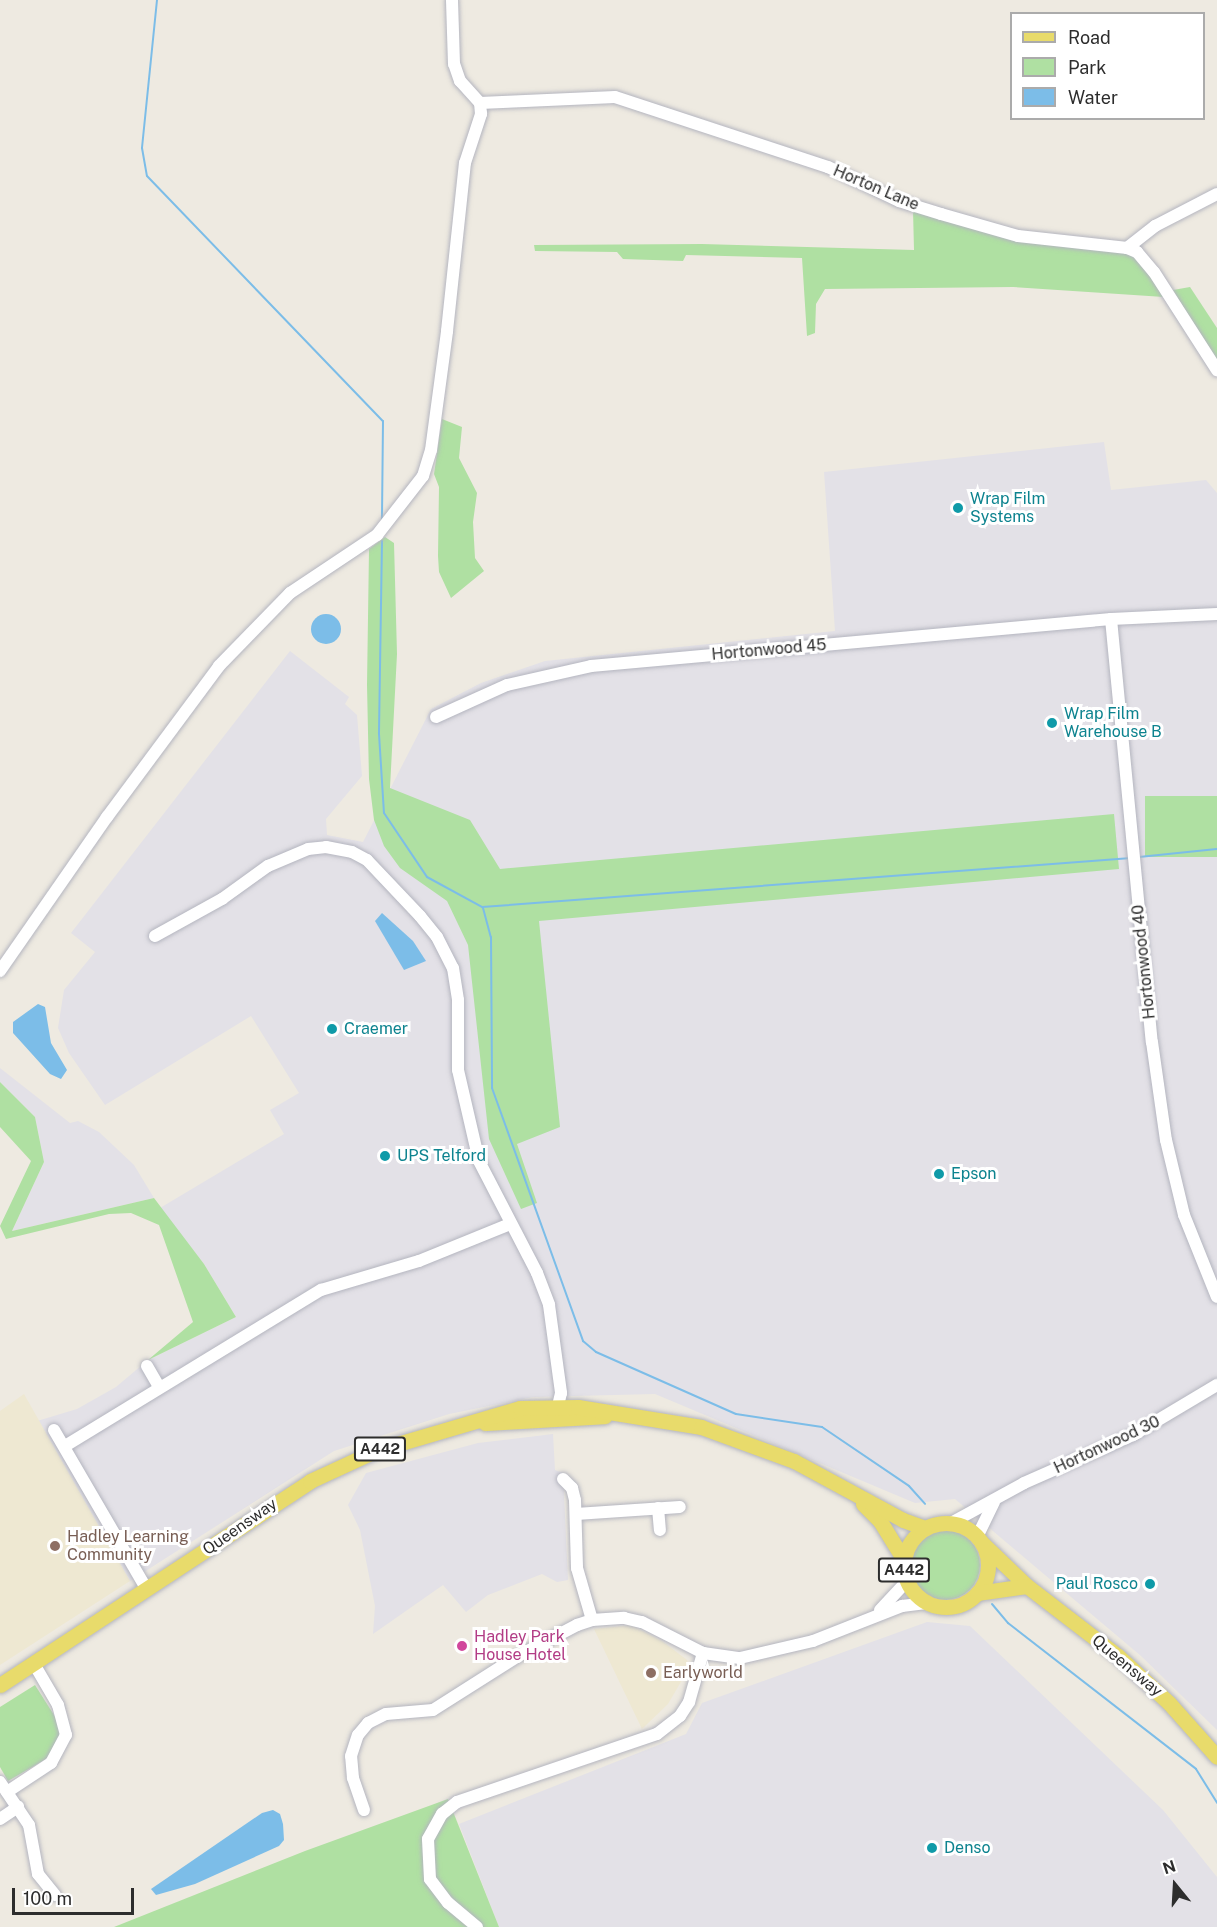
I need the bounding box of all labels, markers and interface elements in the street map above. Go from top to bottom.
legend [1010,12,1205,120]
text: Road [1068,27,1111,48]
text: Park [1068,57,1106,78]
text: Water [1068,87,1118,108]
street label: Horton Lane [830,161,922,215]
place label: Wrap Film Systems [970,489,1046,527]
marker: Wrap Film Systems [951,501,965,515]
street label: Hortonwood 45 [711,635,827,665]
place label: Wrap Film Warehouse B [1064,704,1162,742]
marker: Wrap Film Warehouse B [1045,716,1059,730]
street label: Hortonwood 40 [1128,904,1160,1020]
place label: Craemer [344,1019,408,1039]
marker: Craemer [325,1022,339,1036]
place label: UPS Telford [397,1146,486,1166]
marker: UPS Telford [378,1149,392,1163]
place label: Epson [951,1164,997,1184]
marker: Epson [932,1167,946,1181]
street label: Hortonwood 30 [1051,1412,1163,1478]
road number: A442 [353,1437,407,1461]
street label: Queensway [199,1494,281,1560]
place label: Hadley Learning Community [67,1527,189,1565]
marker: Hadley Learning Community [48,1539,62,1553]
road number: A442 [877,1558,931,1582]
place label: Paul Rosco [1056,1574,1138,1594]
marker: Paul Rosco [1143,1577,1157,1591]
place label: Hadley Park House Hotel [474,1627,566,1665]
street label: Queensway [1088,1631,1166,1701]
marker: Hadley Park House Hotel [455,1639,469,1653]
place label: Earlyworld [663,1663,743,1683]
marker: Earlyworld [644,1666,658,1680]
place label: Denso [944,1838,990,1858]
marker: Denso [925,1841,939,1855]
north arrow [1145,1855,1205,1915]
text: N [1160,1856,1178,1878]
scale bar [15,1876,136,1914]
text: 100 m [23,1888,72,1909]

